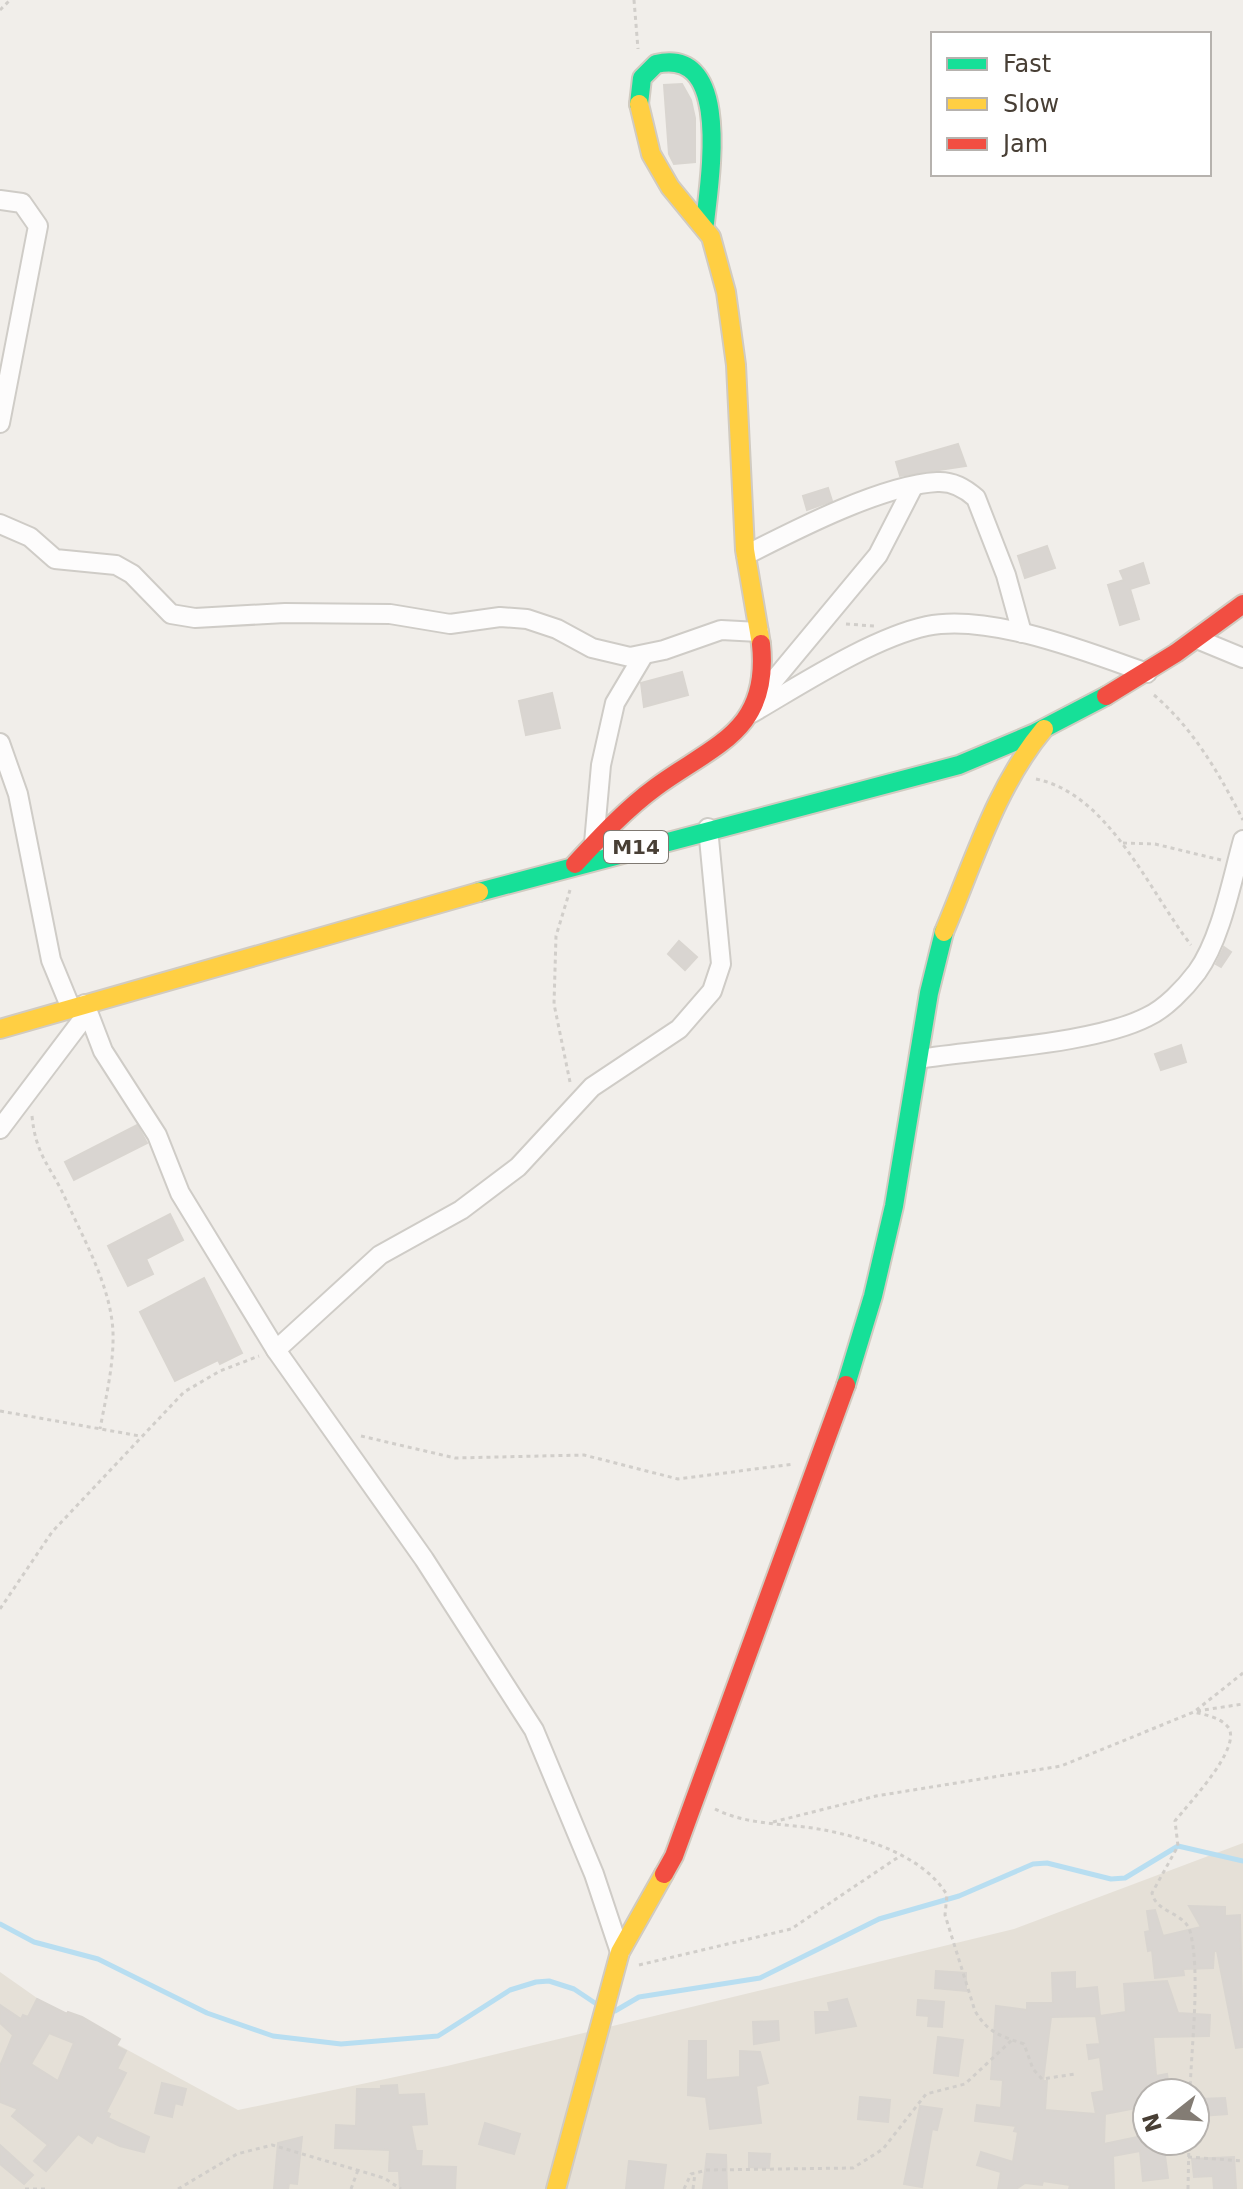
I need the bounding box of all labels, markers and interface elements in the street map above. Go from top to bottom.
legend [931,32,1211,176]
text: Fast [1003,50,1051,78]
text: Slow [1003,90,1059,118]
text: Jam [1001,130,1048,158]
road number: M14 [604,831,668,863]
north arrow [1131,2077,1211,2157]
text: N [1138,2110,1167,2135]

